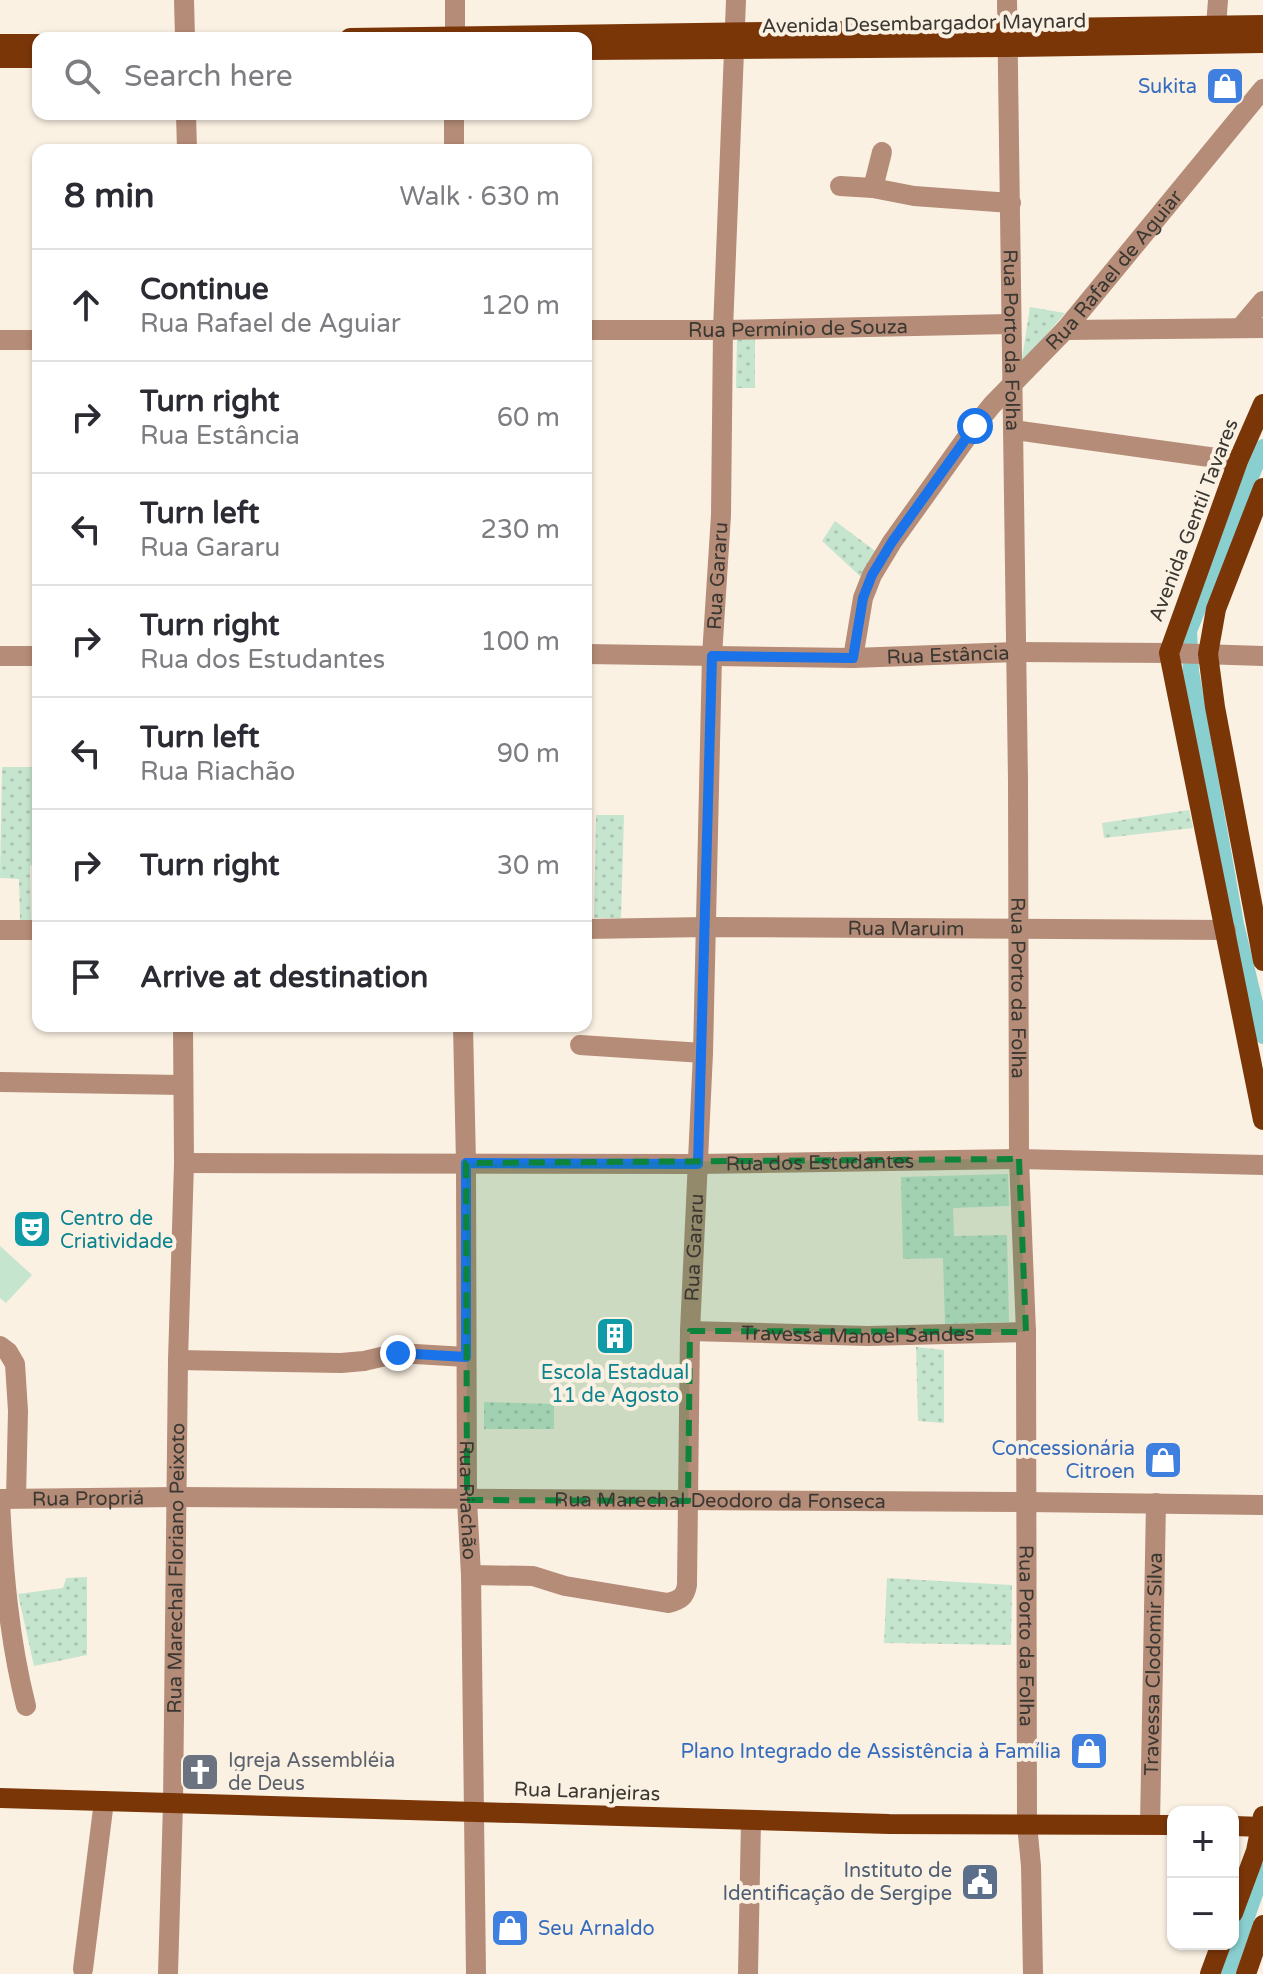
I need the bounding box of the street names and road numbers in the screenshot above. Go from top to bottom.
street label: Avenida Desembargador Maynard [761,9,1087,39]
street label: Rua Rafael de Aguiar [1041,185,1188,355]
street label: Rua Porto da Folha [998,249,1024,431]
street label: Rua Permínio de Souza [688,315,908,343]
street label: Avenida Gentil Tavares [1144,416,1244,625]
street label: Rua Gararu [703,521,734,631]
street label: Rua Estância [886,641,1010,670]
street label: Rua Porto da Folha [1005,897,1030,1079]
street label: Rua Maruim [848,917,964,941]
street label: Rua dos Estudantes [725,1150,915,1177]
street label: Rua Gararu [680,1193,709,1302]
street label: Travessa Manoel Sandes [741,1321,975,1349]
street label: Rua Marechal Floriano Peixoto [163,1423,190,1714]
street label: Rua Riachão [454,1440,481,1560]
street label: Rua Propriá [32,1486,144,1512]
street label: Rua Marechal Deodoro da Fonseca [554,1488,886,1514]
street label: Rua Porto da Folha [1013,1545,1038,1727]
street label: Travessa Clodomir Silva [1140,1552,1168,1776]
street label: Rua Laranjeiras [513,1777,661,1807]

